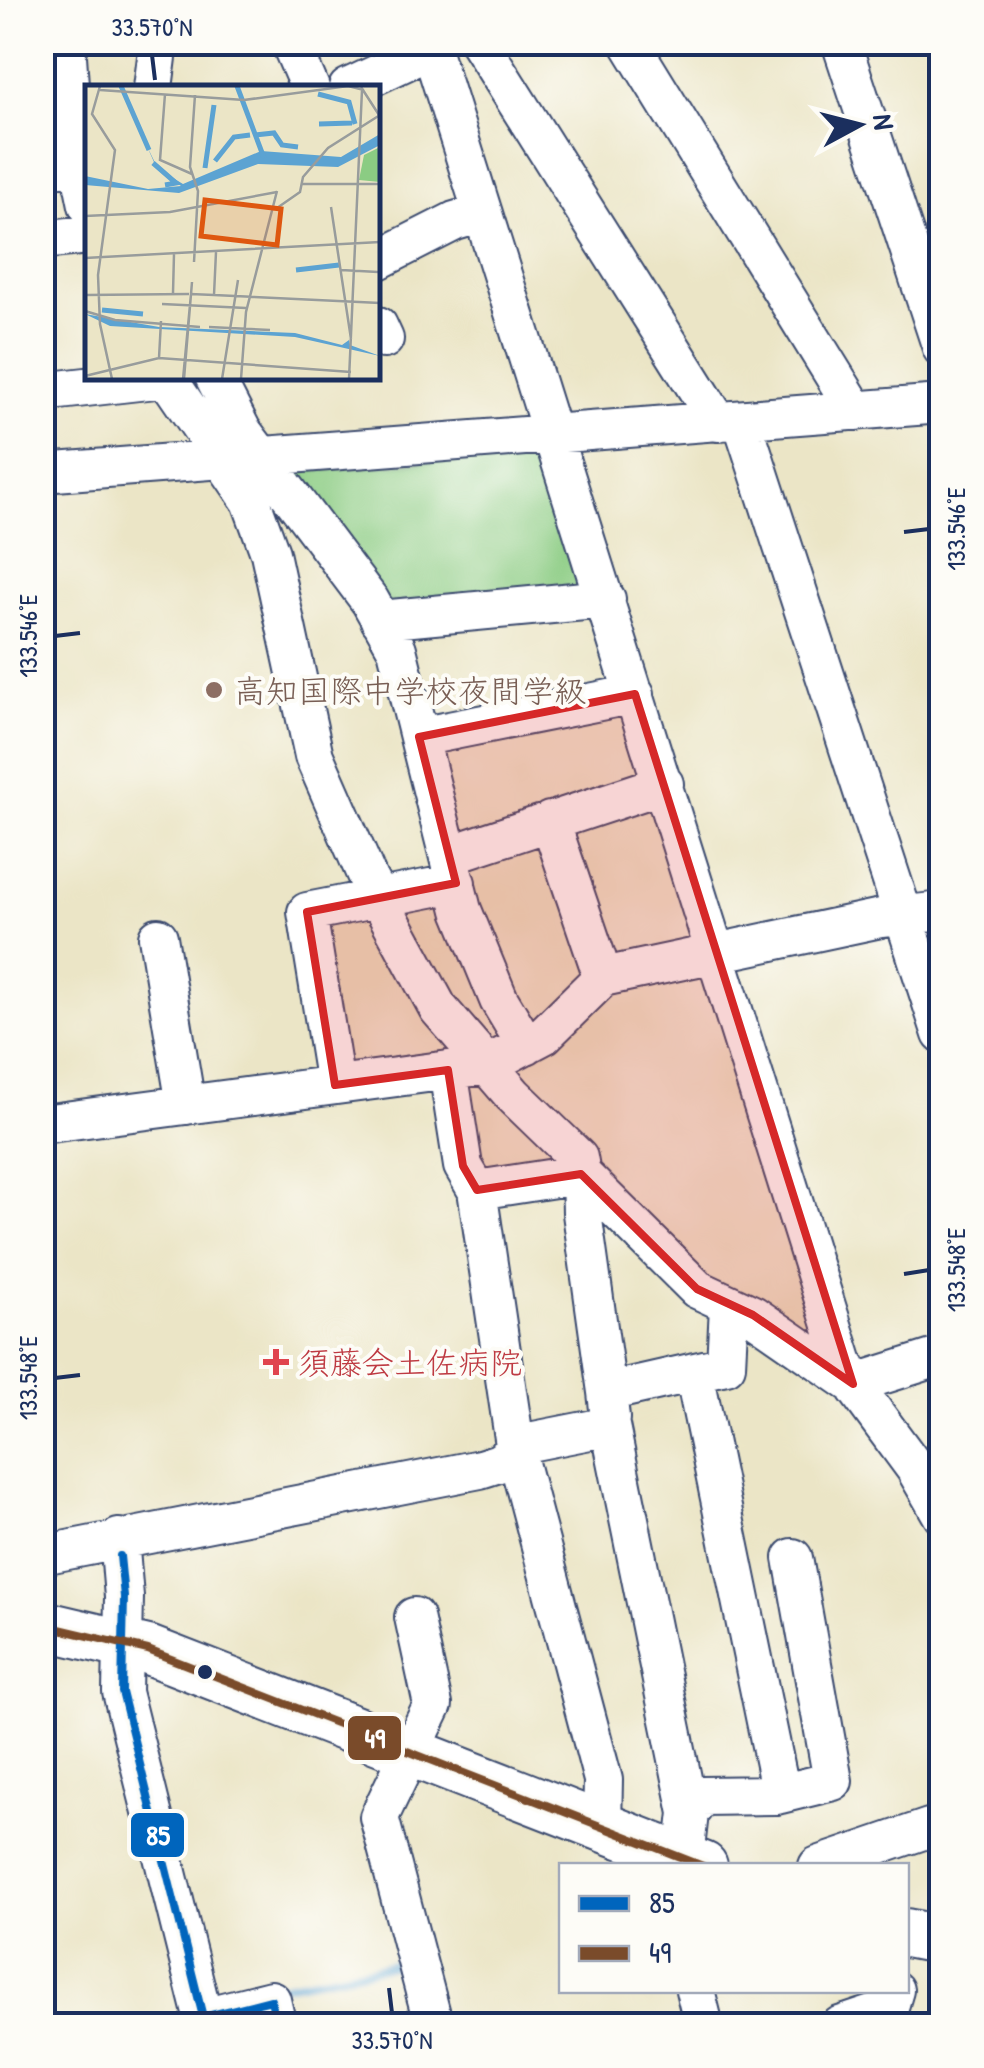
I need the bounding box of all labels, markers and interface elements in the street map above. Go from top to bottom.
text: 33.570°N [111,10,193,44]
north arrow [809,75,909,175]
inset map [85,85,380,380]
text: N [864,112,904,132]
text: 133.546°E [939,487,973,571]
text: 133.546°E [11,594,45,678]
place label: 高知国際中学校夜間学級 [234,669,586,712]
marker: 高知国際中学校夜間学級 [203,679,225,701]
text: 133.548°E [939,1228,973,1312]
text: 133.548°E [11,1336,45,1420]
place label: 須藤会土佐病院 [298,1341,522,1384]
marker: 須藤会土佐病院 [263,1349,289,1375]
unlabelled marker [195,1662,215,1682]
line badge: 49 [346,1714,403,1762]
text: 49 [365,1719,385,1757]
line badge: 85 [129,1811,186,1859]
text: 85 [146,1816,170,1854]
legend [559,1863,909,1993]
text: 85 [649,1882,675,1922]
text: 49 [649,1932,671,1972]
text: 33.570°N [351,2023,433,2057]

